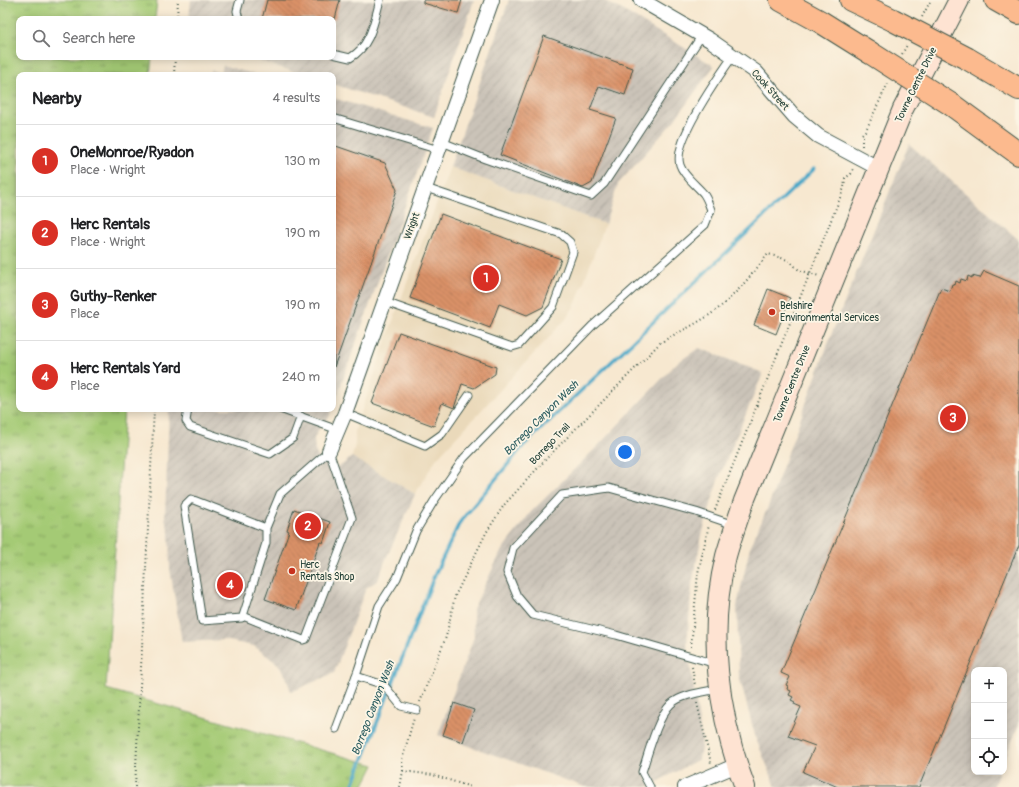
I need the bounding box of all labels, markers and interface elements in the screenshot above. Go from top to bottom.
search box [16,16,336,60]
icon: search [30,27,52,49]
text: Search here [62,29,135,48]
street label: Towne Centre Drive [893,45,939,125]
street label: Cook Street [749,67,792,113]
text: Nearby [32,88,81,109]
text: 4 results [273,90,320,106]
text: OneMonroe/Ryadon [70,143,194,162]
text: 1 [42,153,48,169]
text: 130 m [284,153,320,169]
text: Place · Wright [70,162,145,178]
street label: Wright [402,210,423,241]
text: Herc Rentals [70,215,150,234]
text: 2 [41,225,49,241]
text: 190 m [285,225,320,241]
text: Place · Wright [70,234,145,250]
pin: 1 [473,263,499,293]
text: Guthy-Renker [70,287,157,306]
text: 3 [41,297,49,313]
text: 190 m [285,297,320,313]
place label: Belshire Environmental Services [780,300,879,324]
text: Place [70,306,99,322]
marker: Belshire Environmental Services [767,307,777,317]
street label: Towne Centre Drive [771,344,813,424]
text: Herc Rentals Yard [70,359,181,378]
text: 4 [41,369,49,385]
text: 240 m [282,369,320,385]
water label: Borrego Canyon Wash [501,377,582,458]
text: Place [70,378,99,394]
pin: 3 [940,403,966,433]
street label: Borrego Trail [527,421,573,467]
your location [615,442,635,462]
pin: 2 [295,511,321,541]
place label: Herc Rentals Shop [300,559,355,583]
marker: Herc Rentals Shop [287,566,297,576]
pin: 4 [217,570,243,600]
water label: Borrego Canyon Wash [349,658,397,757]
map controls [971,667,1007,775]
button: + [971,667,1007,703]
button: − [971,703,1007,739]
button: locate [971,739,1007,775]

